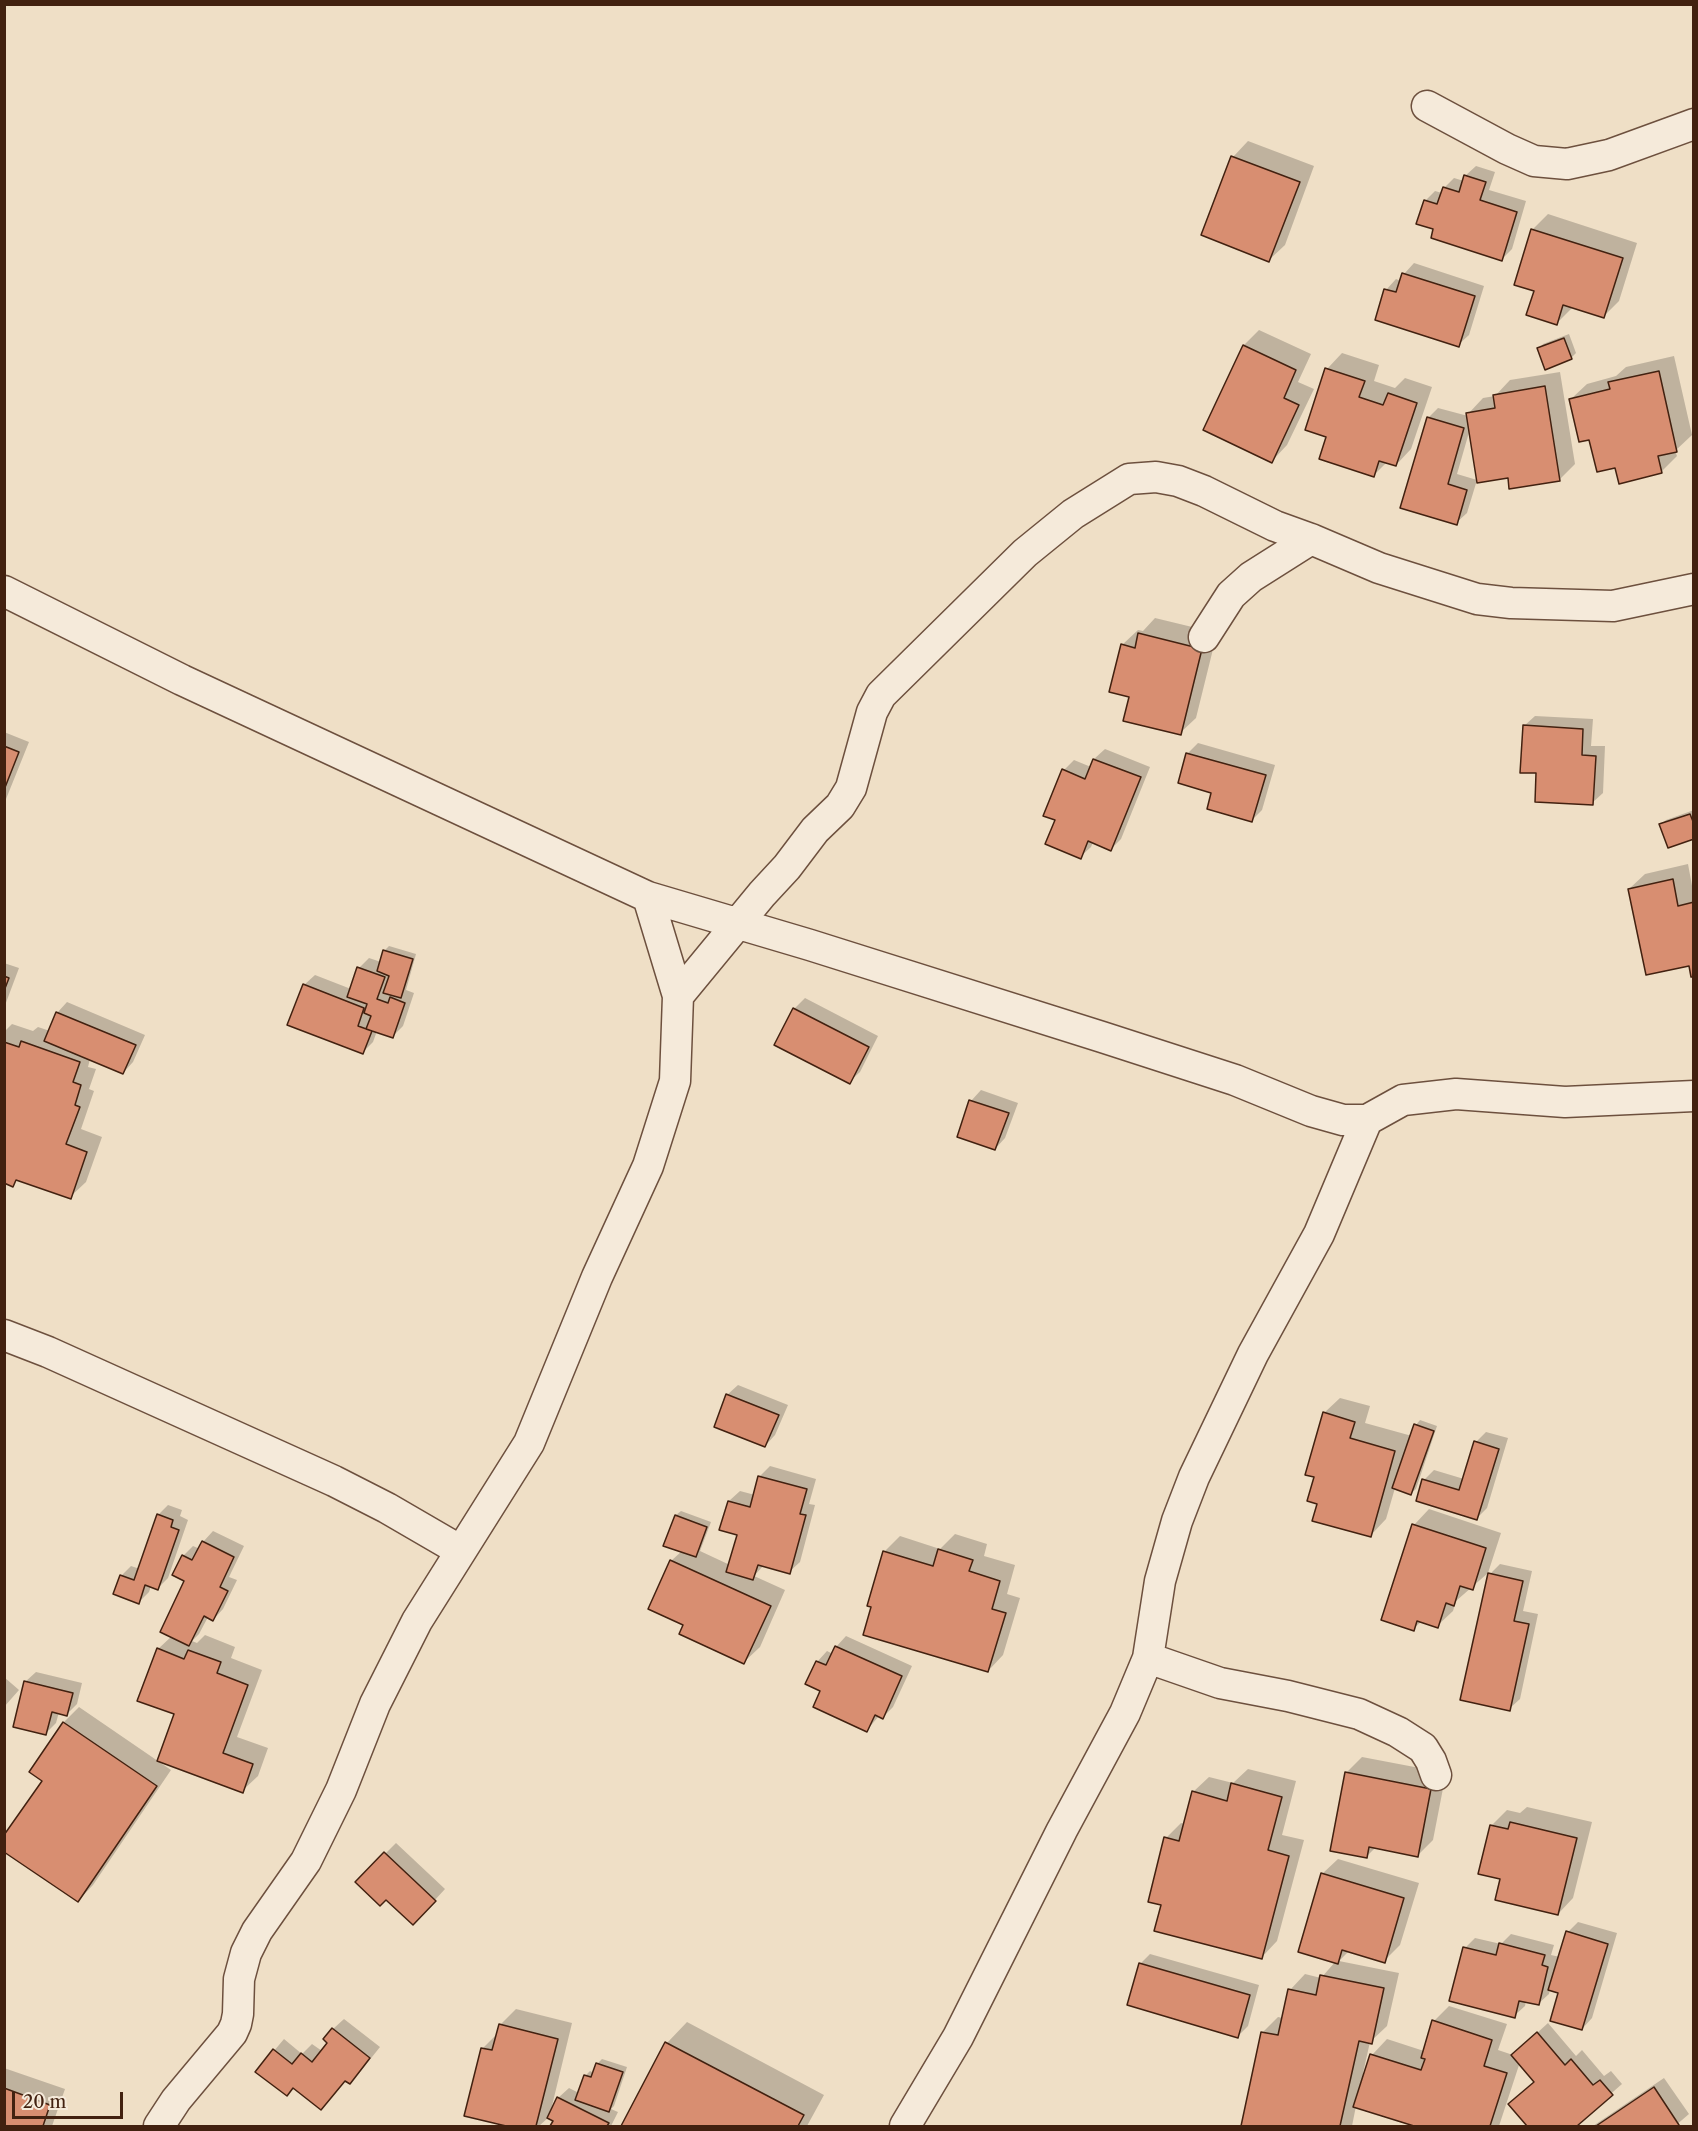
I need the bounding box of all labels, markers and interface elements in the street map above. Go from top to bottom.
scale bar [15,2080,126,2118]
text: 20 m [23,2091,66,2113]

